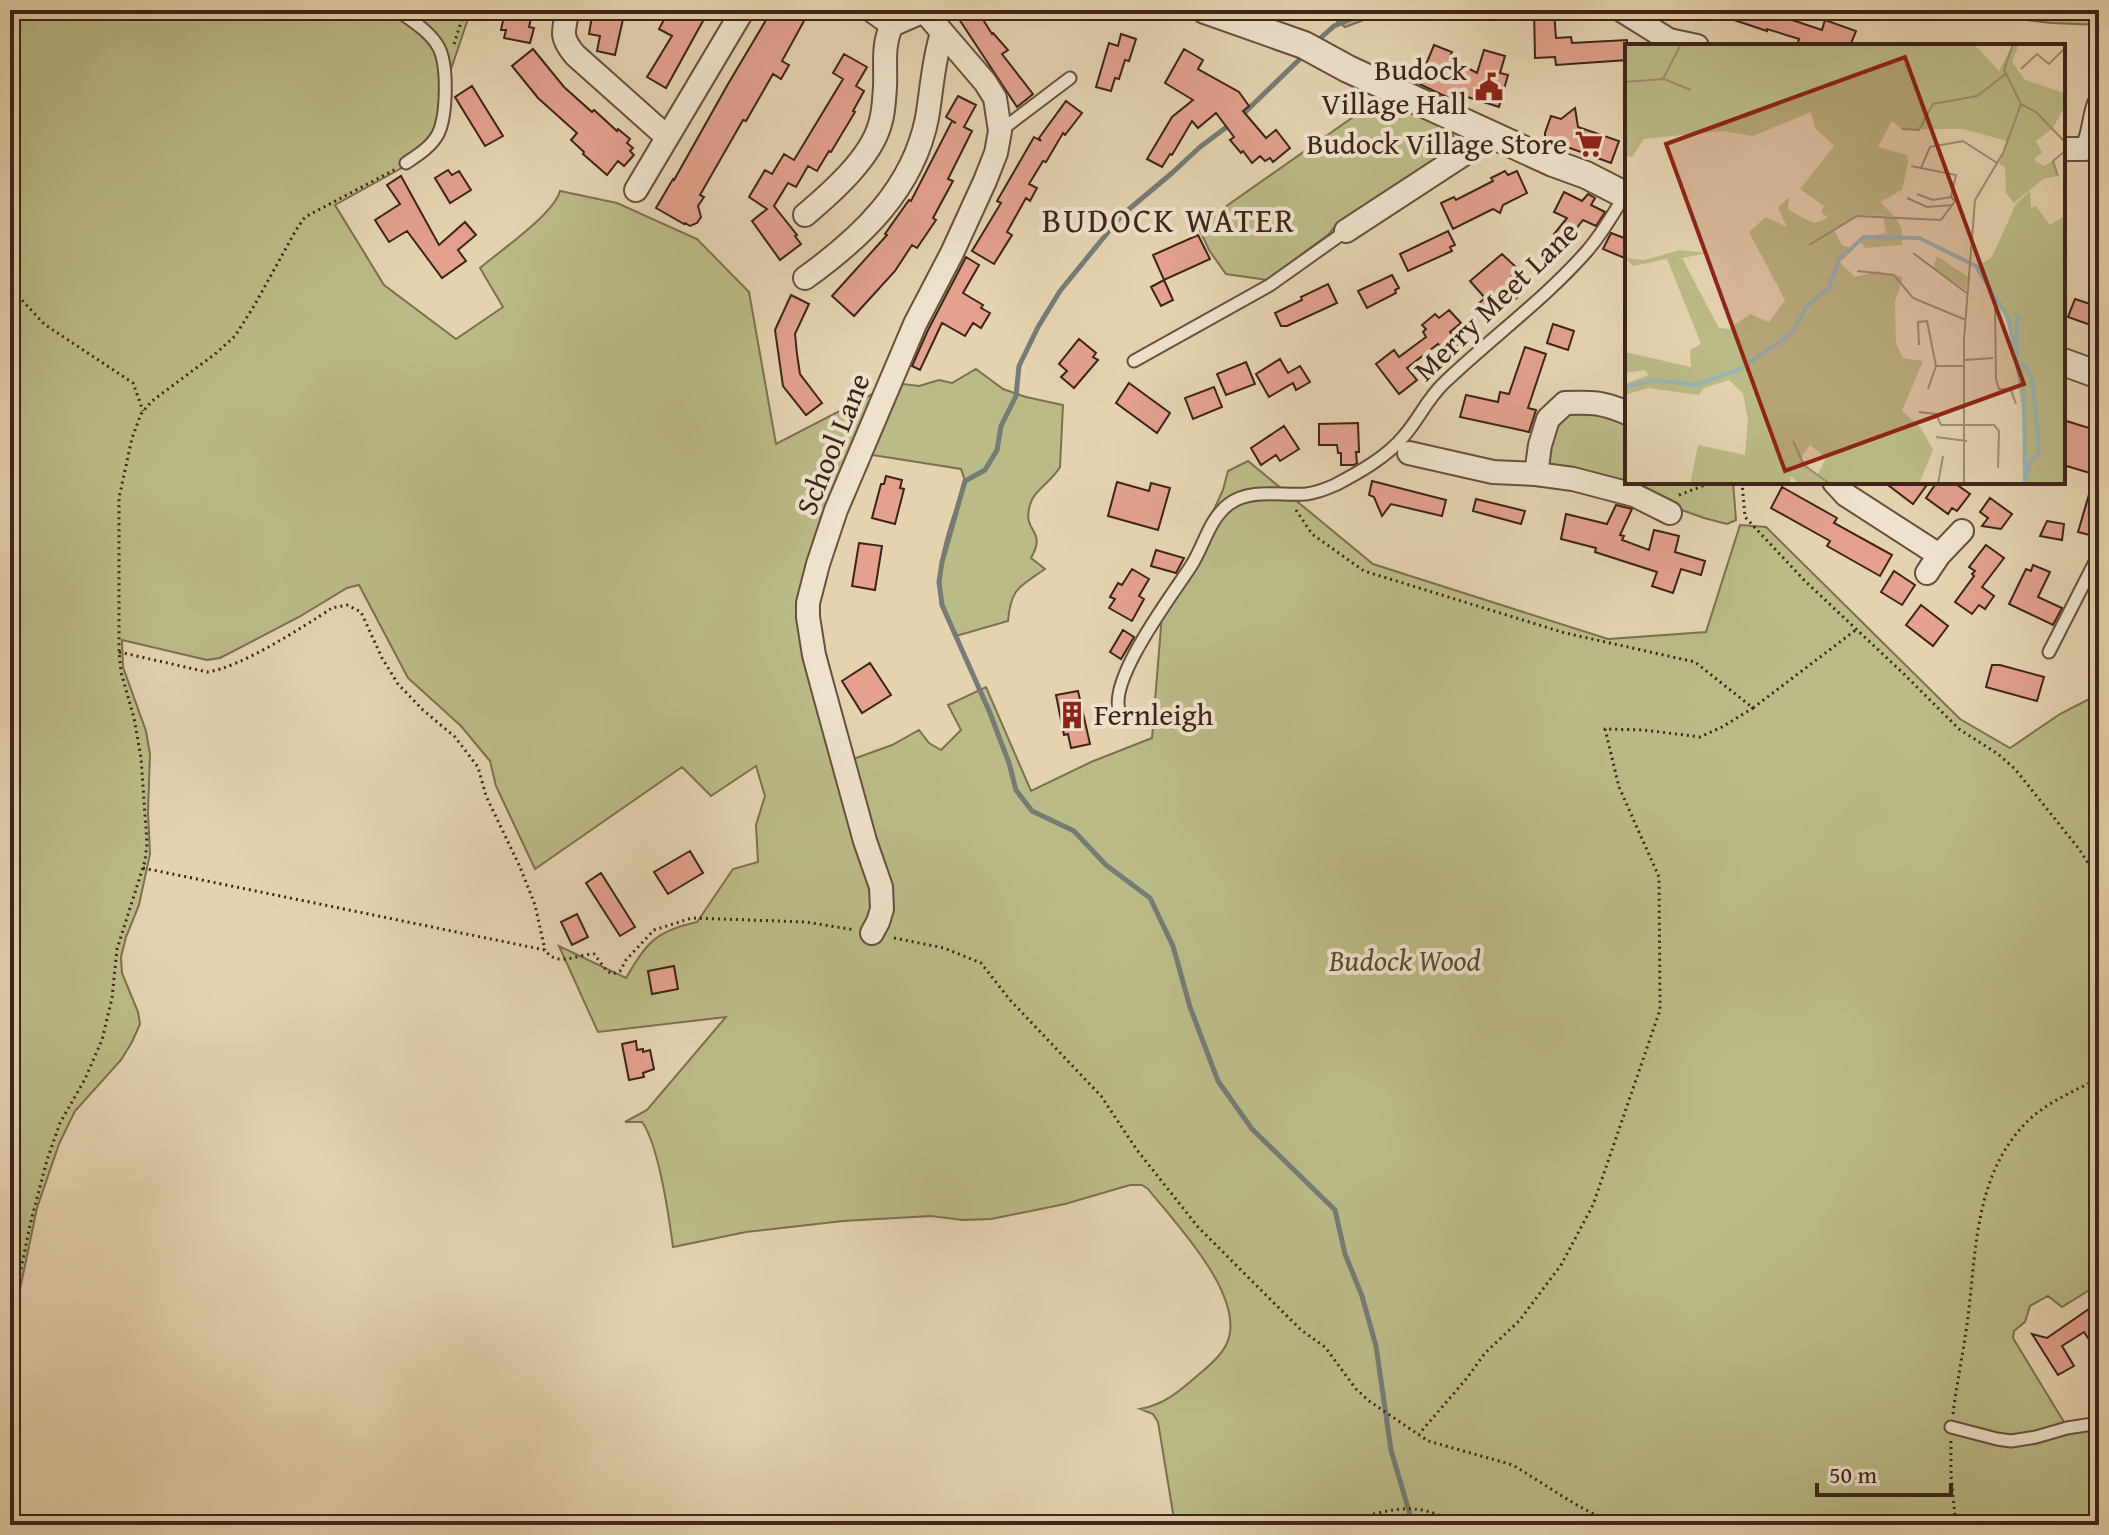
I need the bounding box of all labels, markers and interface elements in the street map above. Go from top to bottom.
inset map [1625,44,2065,484]
place label: Budock Village Hall [1321,47,1468,125]
public building icon: Budock Village Hall [1474,72,1504,102]
place label: Budock Village Store [1307,121,1567,165]
supermarket icon: Budock Village Store [1574,129,1604,159]
district label: BUDOCK WATER [1042,195,1296,244]
street label: Merry Meet Lane [1403,210,1588,391]
street label: School Lane [784,366,881,521]
place label: Fernleigh [1094,692,1214,736]
building icon: Fernleigh [1057,700,1087,730]
park label: Budock Wood [1328,938,1481,982]
scale bar [1817,1447,1951,1497]
text: 50 m [1829,1457,1877,1492]

